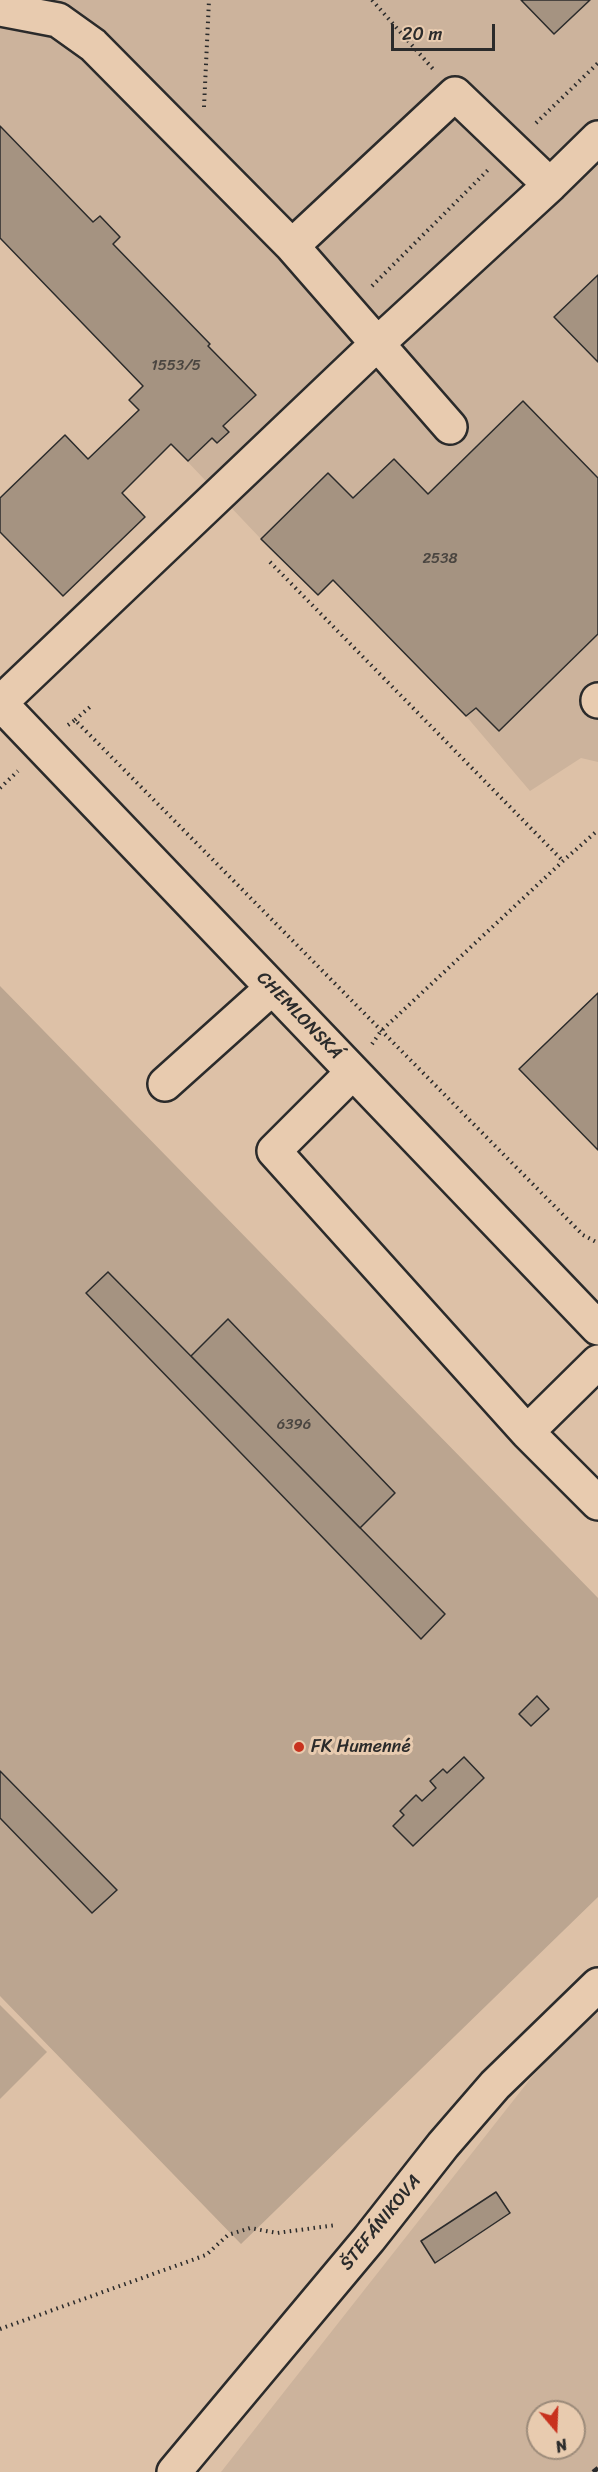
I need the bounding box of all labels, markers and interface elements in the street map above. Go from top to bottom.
scale bar [394,12,498,50]
text: 20 m [402,18,442,50]
house number: 1553/5 [151,357,201,375]
house number: 2538 [422,550,458,568]
street label: CHEMLONSKÁ [252,968,346,1064]
house number: 6396 [277,1416,311,1434]
place label: FK Humenné [311,1736,411,1758]
marker: FK Humenné [292,1740,306,1754]
street label: ŠTEFÁNIKOVA [336,2171,426,2275]
north arrow [526,2400,586,2460]
text: N [551,2430,571,2461]

